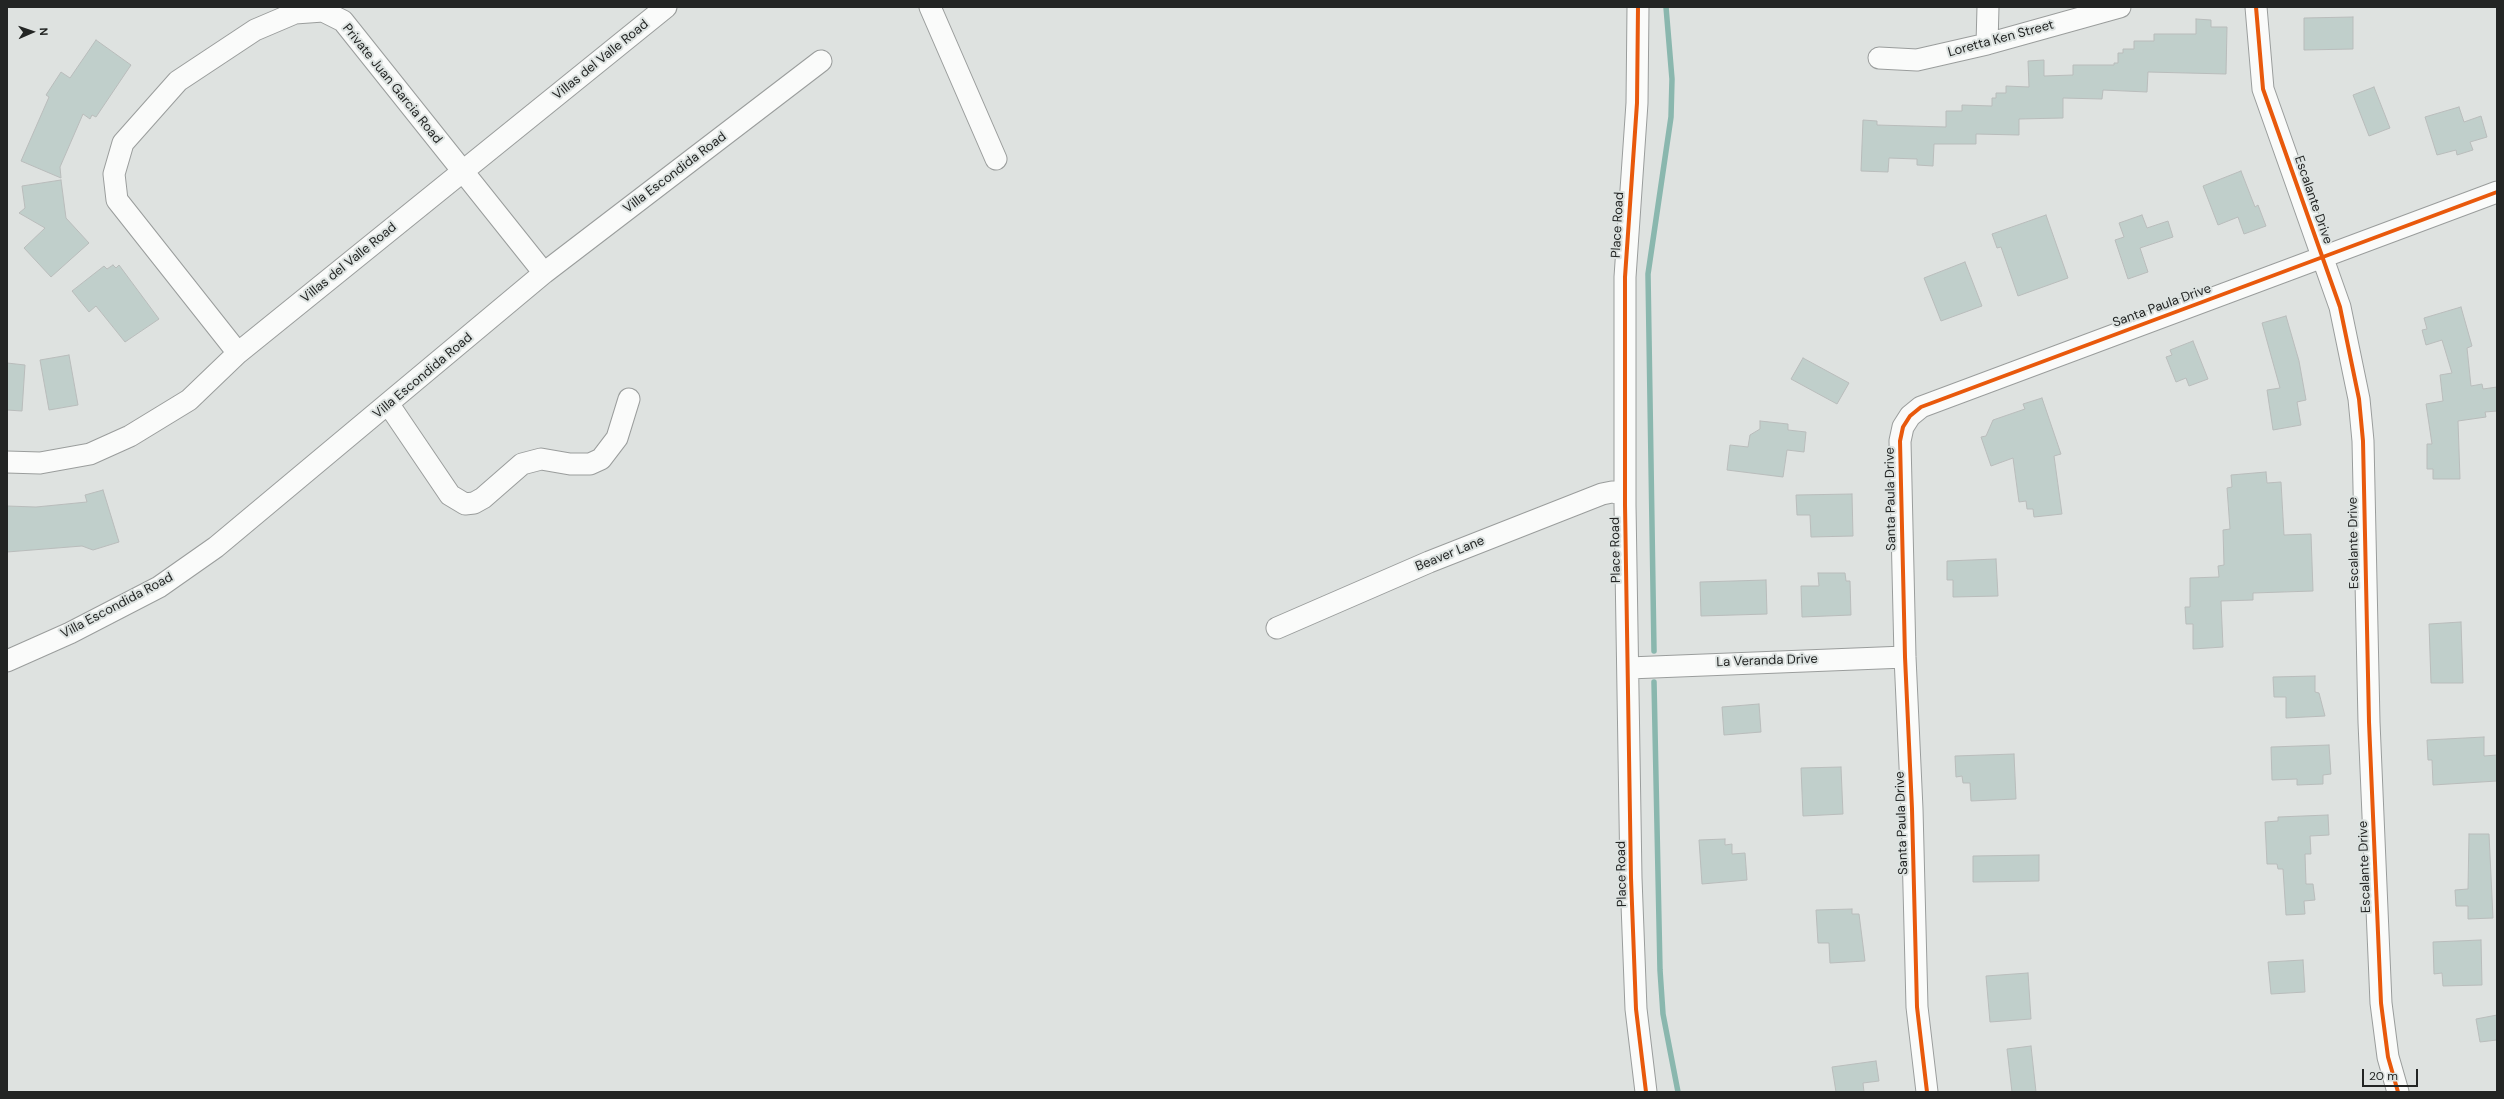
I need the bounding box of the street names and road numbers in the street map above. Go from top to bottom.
street label: Villas del Valle Road [550,17,652,103]
street label: Loretta Ken Street [1946,17,2056,61]
street label: Private Juan Garcia Road [339,21,445,147]
street label: Villa Escondida Road [620,129,730,217]
street label: Escalante Drive [2291,154,2335,246]
street label: Place Road [1608,192,1628,258]
street label: Villas del Valle Road [298,220,400,306]
street label: Santa Paula Drive [2111,281,2213,331]
street label: Villa Escondida Road [370,330,476,422]
street label: Santa Paula Drive [1882,447,1900,551]
street label: Escalante Drive [2345,497,2363,589]
street label: Place Road [1608,517,1624,583]
street label: Beaver Lane [1413,533,1487,575]
street label: Villa Escondida Road [58,570,176,642]
street label: La Veranda Drive [1716,651,1818,671]
street label: Santa Paula Drive [1892,771,1912,875]
street label: Escalante Drive [2356,821,2374,913]
street label: Place Road [1614,841,1630,907]

